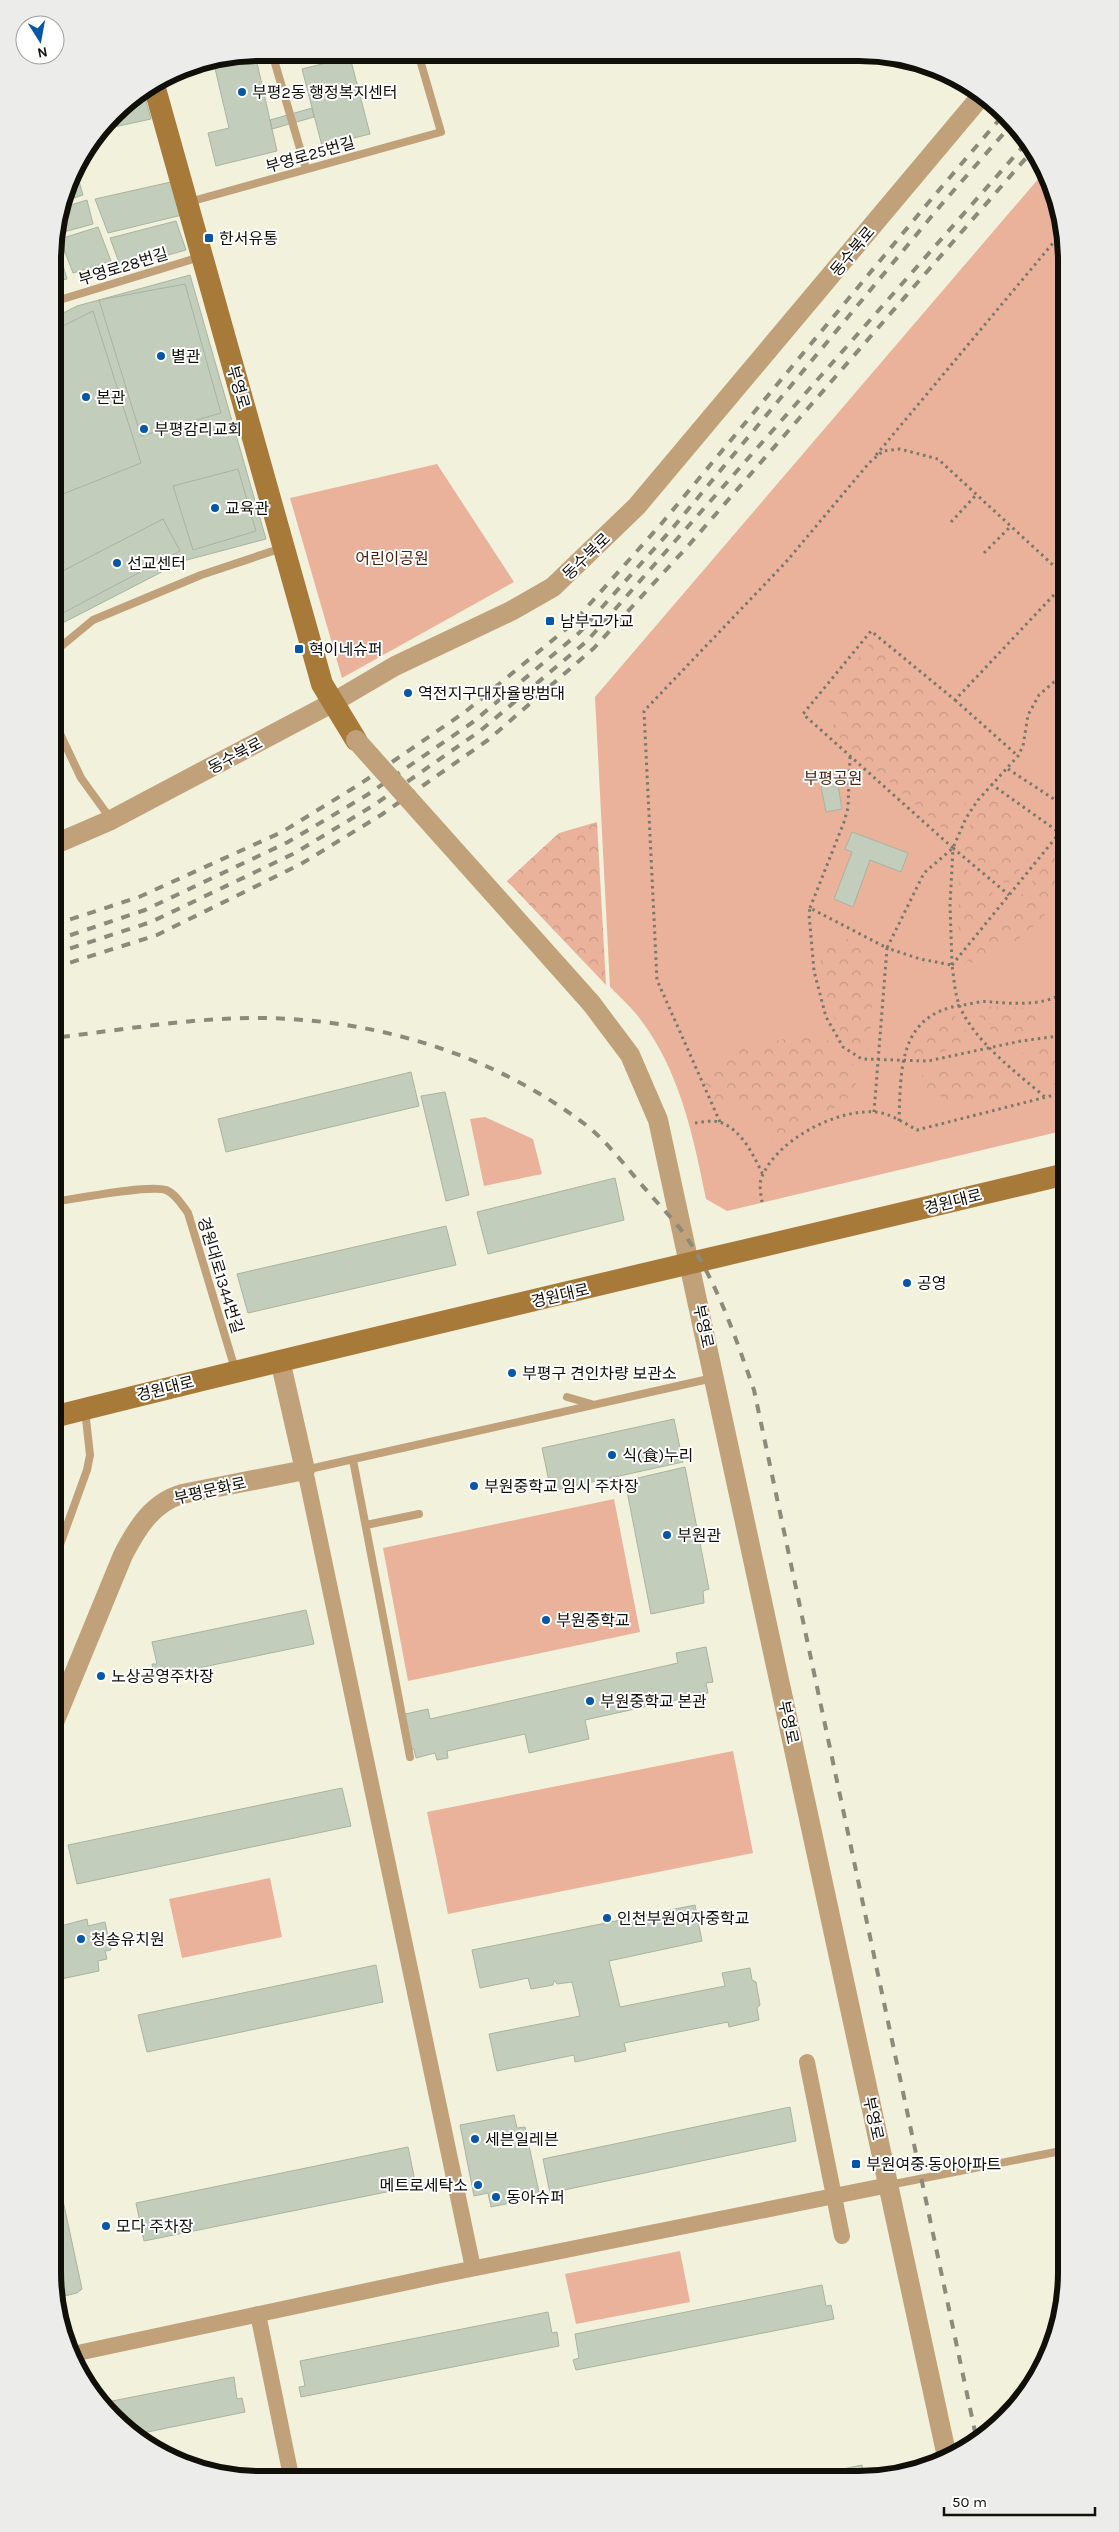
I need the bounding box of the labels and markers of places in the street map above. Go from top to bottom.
place label: 부평2동 행정복지센터 [252,83,398,102]
marker: 부평2동 행정복지센터 [236,86,248,98]
place label: 한서유통 [219,229,278,248]
marker: 한서유통 [203,232,215,244]
place label: 별관 [171,347,201,366]
marker: 별관 [155,350,167,362]
place label: 본관 [96,388,126,407]
marker: 본관 [80,391,92,403]
place label: 부평감리교회 [154,420,242,439]
marker: 부평감리교회 [138,423,150,435]
place label: 교육관 [225,499,269,518]
marker: 교육관 [209,502,221,514]
place label: 선교센터 [127,554,186,573]
marker: 선교센터 [111,557,123,569]
place label: 남부고가교 [560,612,634,631]
marker: 남부고가교 [544,615,556,627]
place label: 혁이네슈퍼 [309,640,383,659]
marker: 혁이네슈퍼 [293,643,305,655]
place label: 역전지구대자율방범대 [418,684,565,703]
marker: 역전지구대자율방범대 [402,687,414,699]
place label: 공영 [917,1274,946,1293]
marker: 공영 [901,1277,913,1289]
place label: 부평구 견인차량 보관소 [522,1364,677,1383]
marker: 부평구 견인차량 보관소 [506,1367,518,1379]
place label: 식(食)누리 [622,1446,694,1465]
marker: 식(食)누리 [606,1449,618,1461]
place label: 부원중학교 임시 주차장 [484,1477,639,1496]
marker: 부원중학교 임시 주차장 [468,1480,480,1492]
place label: 부원관 [677,1526,721,1545]
marker: 부원관 [661,1529,673,1541]
place label: 부원중학교 [556,1611,630,1630]
marker: 부원중학교 [540,1614,552,1626]
place label: 노상공영주차장 [111,1667,214,1686]
marker: 노상공영주차장 [95,1670,107,1682]
place label: 부원중학교 본관 [600,1692,707,1711]
marker: 부원중학교 본관 [584,1695,596,1707]
place label: 인천부원여자중학교 [617,1909,749,1928]
marker: 인천부원여자중학교 [601,1912,613,1924]
place label: 청송유치원 [91,1930,165,1949]
marker: 청송유치원 [75,1933,87,1945]
place label: 세븐일레븐 [485,2130,559,2149]
marker: 세븐일레븐 [469,2133,481,2145]
place label: 부원여중·동아아파트 [866,2155,1001,2174]
marker: 부원여중·동아아파트 [850,2158,862,2170]
place label: 메트로세탁소 [380,2176,468,2195]
marker: 메트로세탁소 [472,2179,484,2191]
place label: 동아슈퍼 [506,2188,565,2207]
marker: 동아슈퍼 [490,2191,502,2203]
place label: 모다 주차장 [116,2217,194,2236]
marker: 모다 주차장 [100,2220,112,2232]

